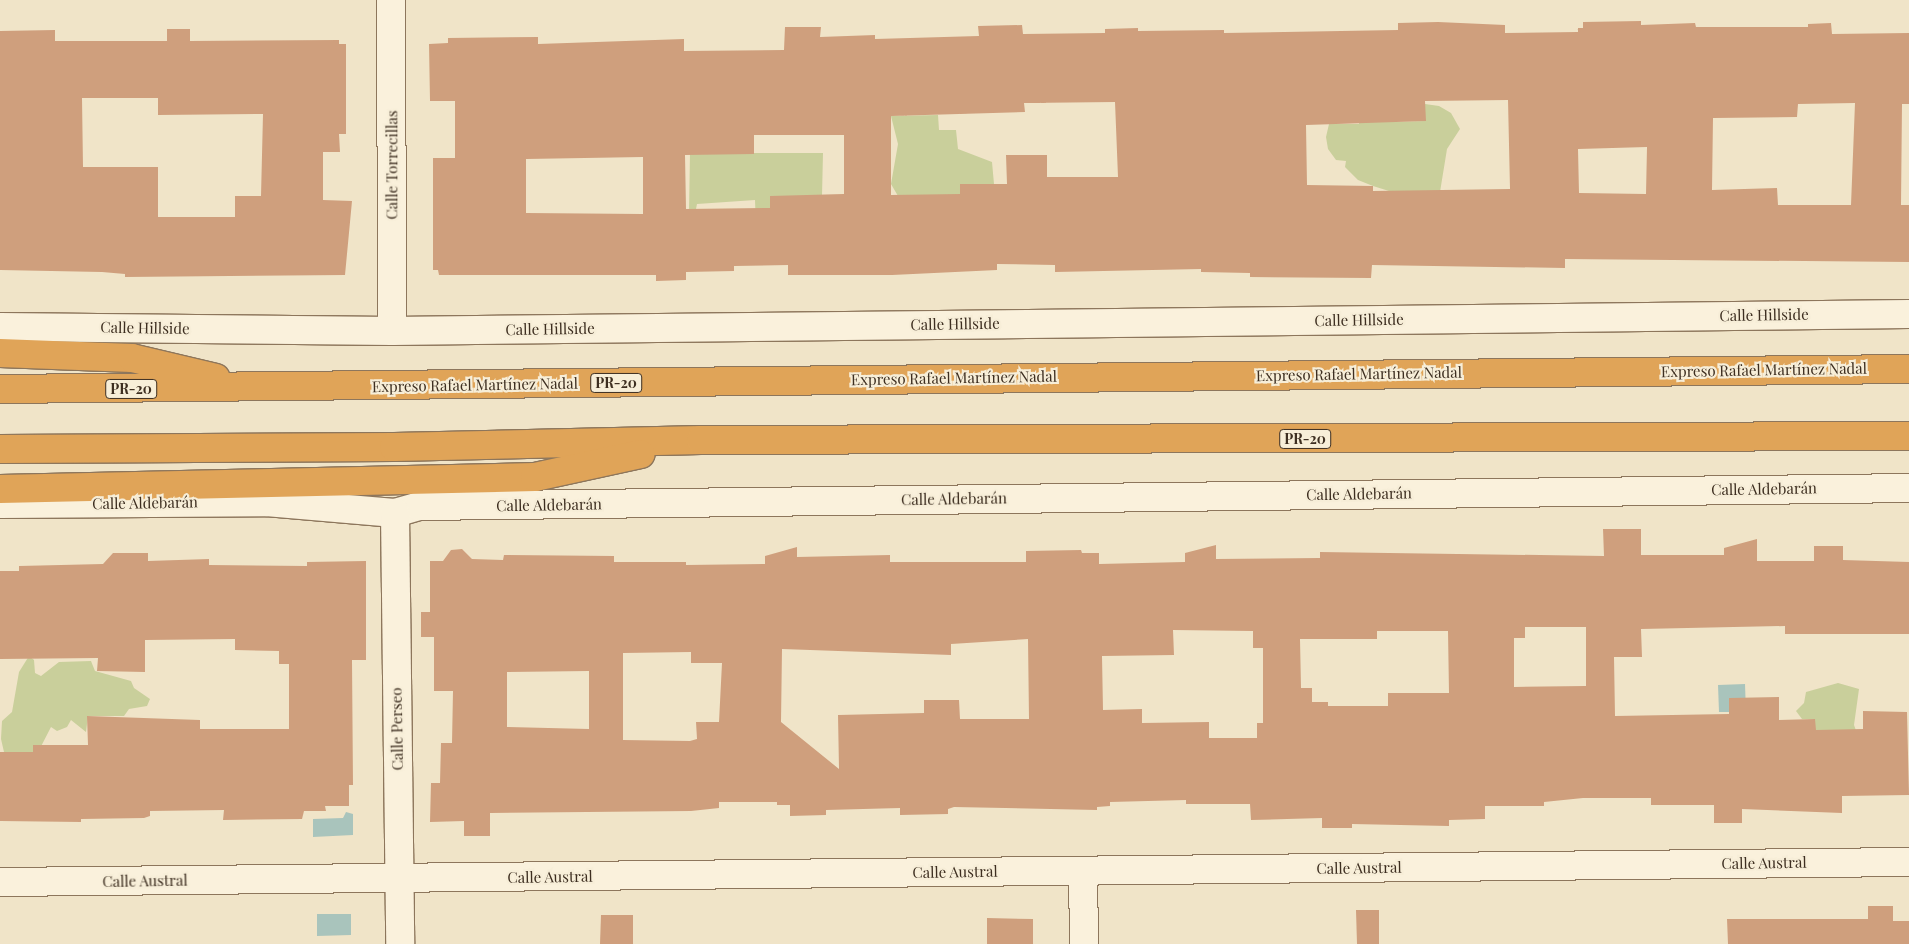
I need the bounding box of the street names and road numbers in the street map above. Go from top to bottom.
street label: Calle Torrecillas [383,110,401,220]
street label: Calle Hillside [1719,305,1809,325]
street label: Calle Hillside [1314,310,1404,330]
street label: Calle Hillside [910,314,1000,334]
street label: Calle Hillside [100,318,190,338]
street label: Calle Hillside [505,319,595,339]
street label: Expreso Rafael Martínez Nadal [1661,359,1867,381]
street label: Expreso Rafael Martínez Nadal [1256,363,1462,385]
street label: Expreso Rafael Martínez Nadal [851,367,1057,389]
road number: PR-20 [590,372,642,394]
street label: Expreso Rafael Martínez Nadal [372,374,578,396]
road number: PR-20 [105,378,157,400]
road number: PR-20 [1279,428,1331,450]
street label: Calle Aldebarán [1711,479,1817,499]
street label: Calle Aldebarán [1306,484,1412,504]
street label: Calle Aldebarán [901,489,1007,509]
street label: Calle Aldebarán [92,493,198,513]
street label: Calle Aldebarán [496,495,602,515]
street label: Calle Perseo [387,687,407,771]
street label: Calle Austral [1721,853,1807,873]
street label: Calle Austral [1316,858,1402,878]
street label: Calle Austral [912,862,998,882]
street label: Calle Austral [507,867,593,887]
street label: Calle Austral [102,871,188,891]

